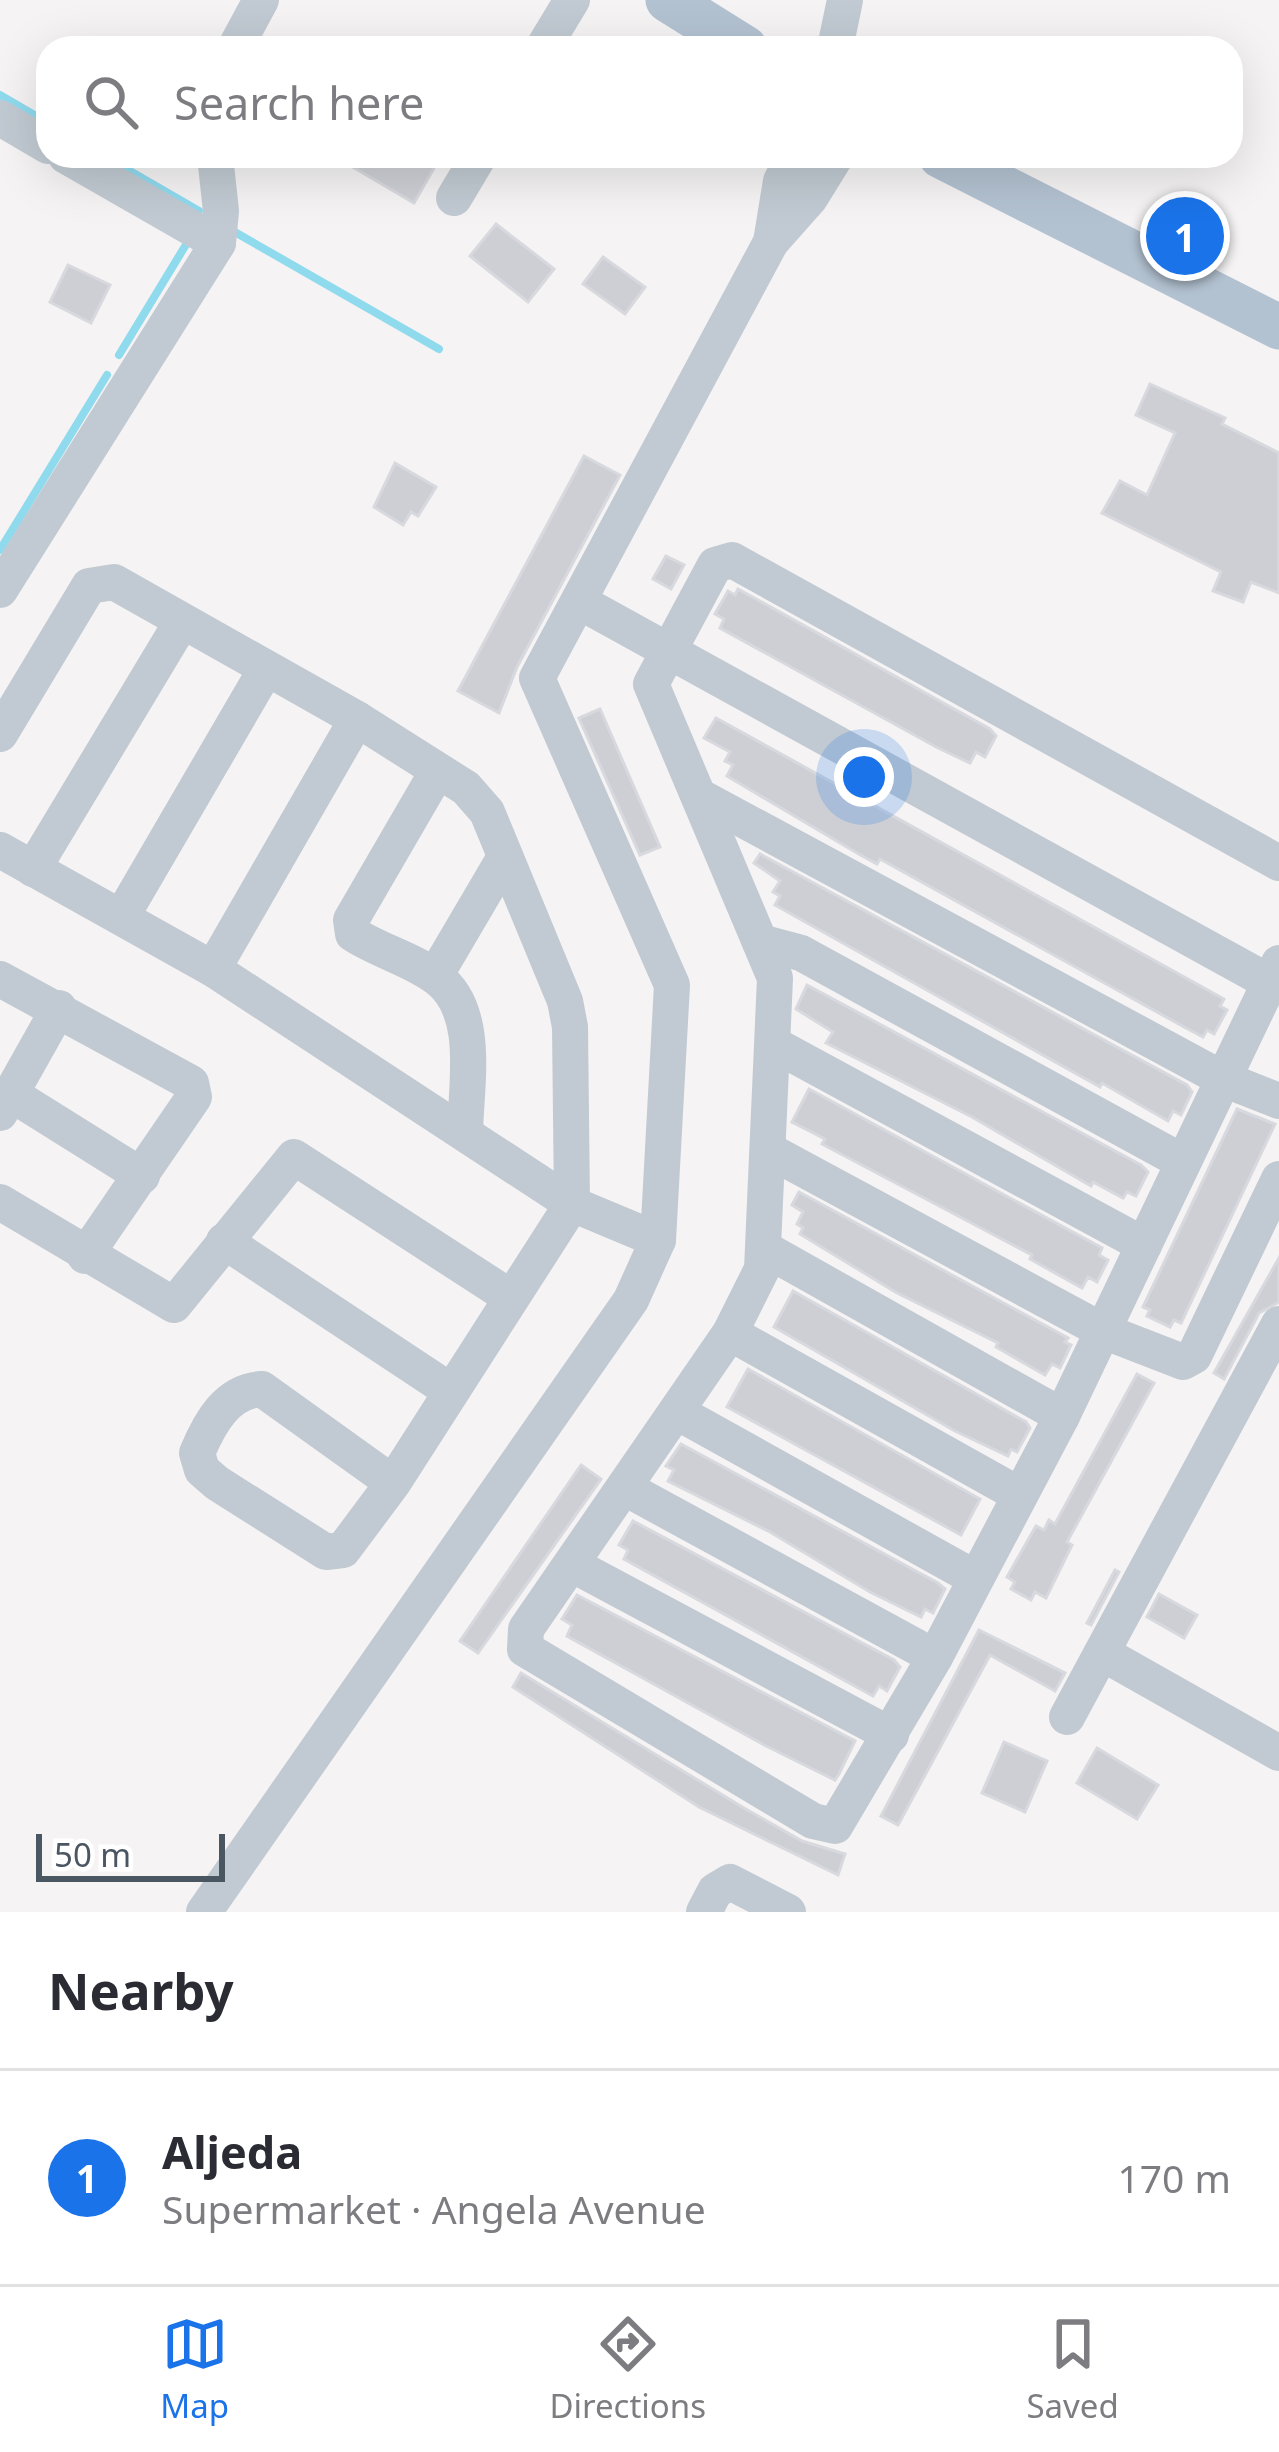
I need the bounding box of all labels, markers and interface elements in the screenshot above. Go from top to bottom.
search box [36,36,1243,168]
icon: search [78,69,144,135]
text: Search here [174,72,424,133]
pin: 1 [1146,191,1224,281]
your location [834,747,894,807]
scale bar [36,1828,225,1881]
text: 50 m [54,1832,131,1877]
text: Nearby [48,1955,234,2025]
text: Aljeda [162,2121,302,2182]
text: 1 [76,2151,98,2204]
text: 170 m [1117,2151,1231,2204]
text: Supermarket · Angela Avenue [162,2182,706,2235]
tab: Map [160,2311,229,2428]
tab: Directions [549,2311,706,2428]
tab: Saved [1026,2311,1119,2428]

